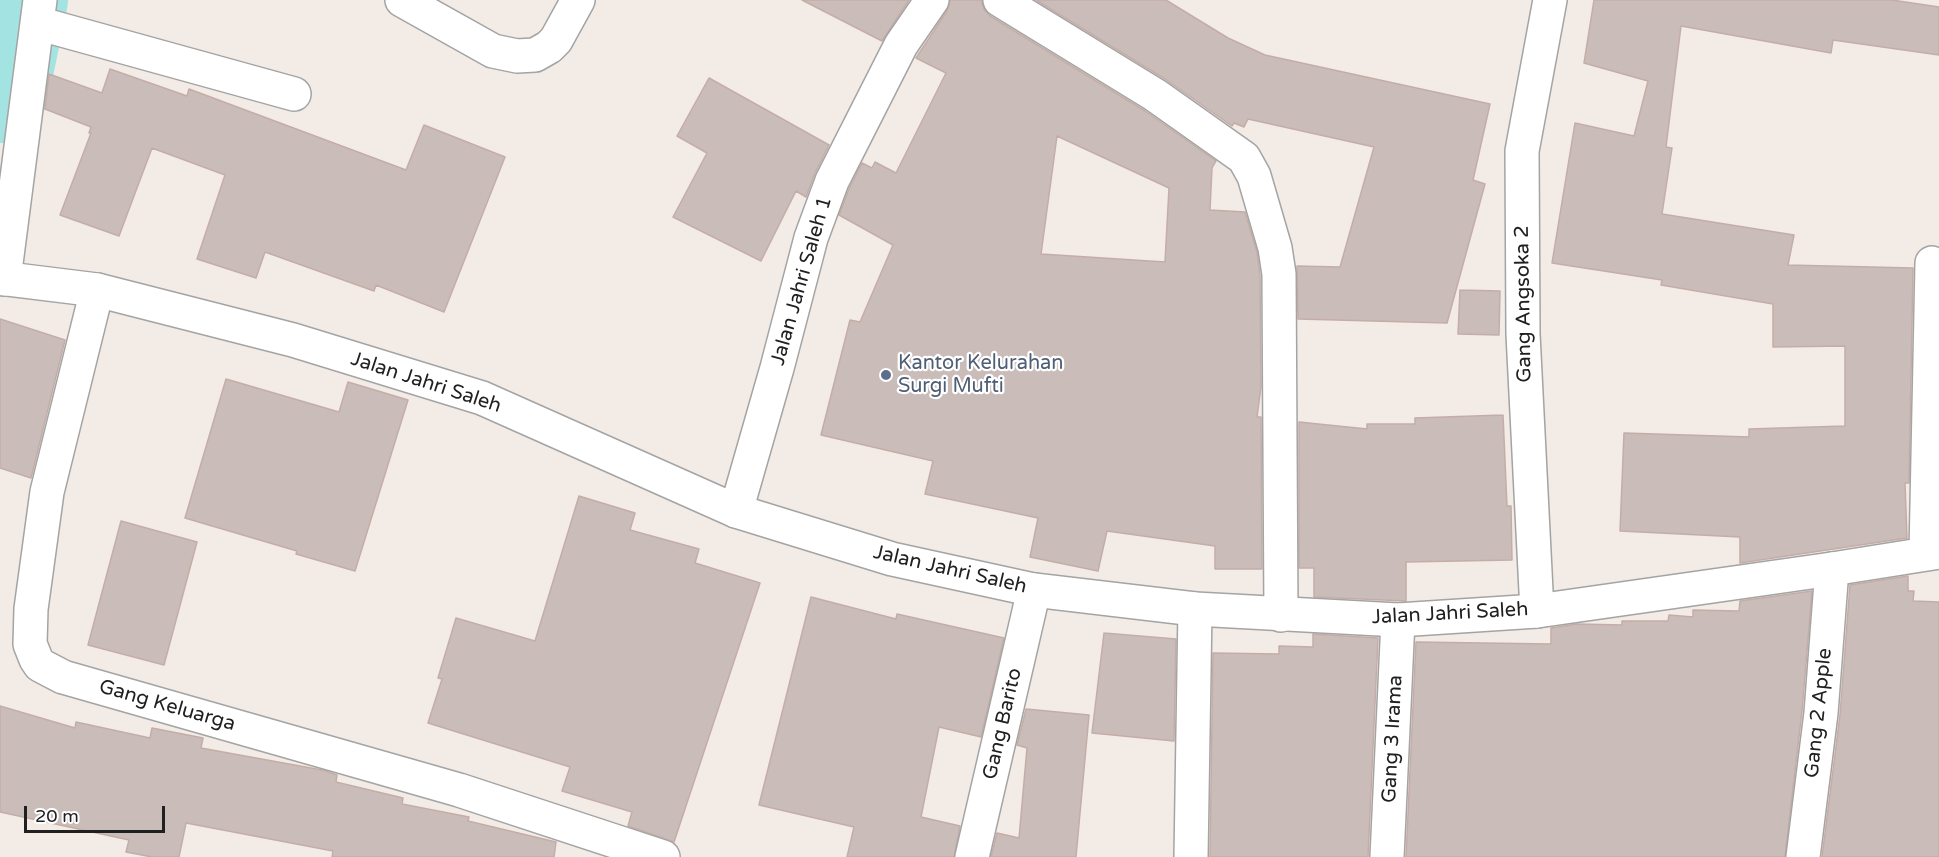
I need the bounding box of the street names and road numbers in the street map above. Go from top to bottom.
street label: Jalan Jahri Saleh 1 [766,194,838,368]
street label: Gang Angsoka 2 [1511,225,1537,383]
street label: Jalan Jahri Saleh [348,347,504,419]
street label: Jalan Jahri Saleh [871,541,1029,599]
street label: Jalan Jahri Saleh [1371,598,1529,630]
street label: Gang 2 Apple [1800,647,1838,779]
street label: Gang Barito [979,666,1027,782]
street label: Gang 3 Irama [1378,674,1408,804]
street label: Gang Keluarga [96,675,238,737]

